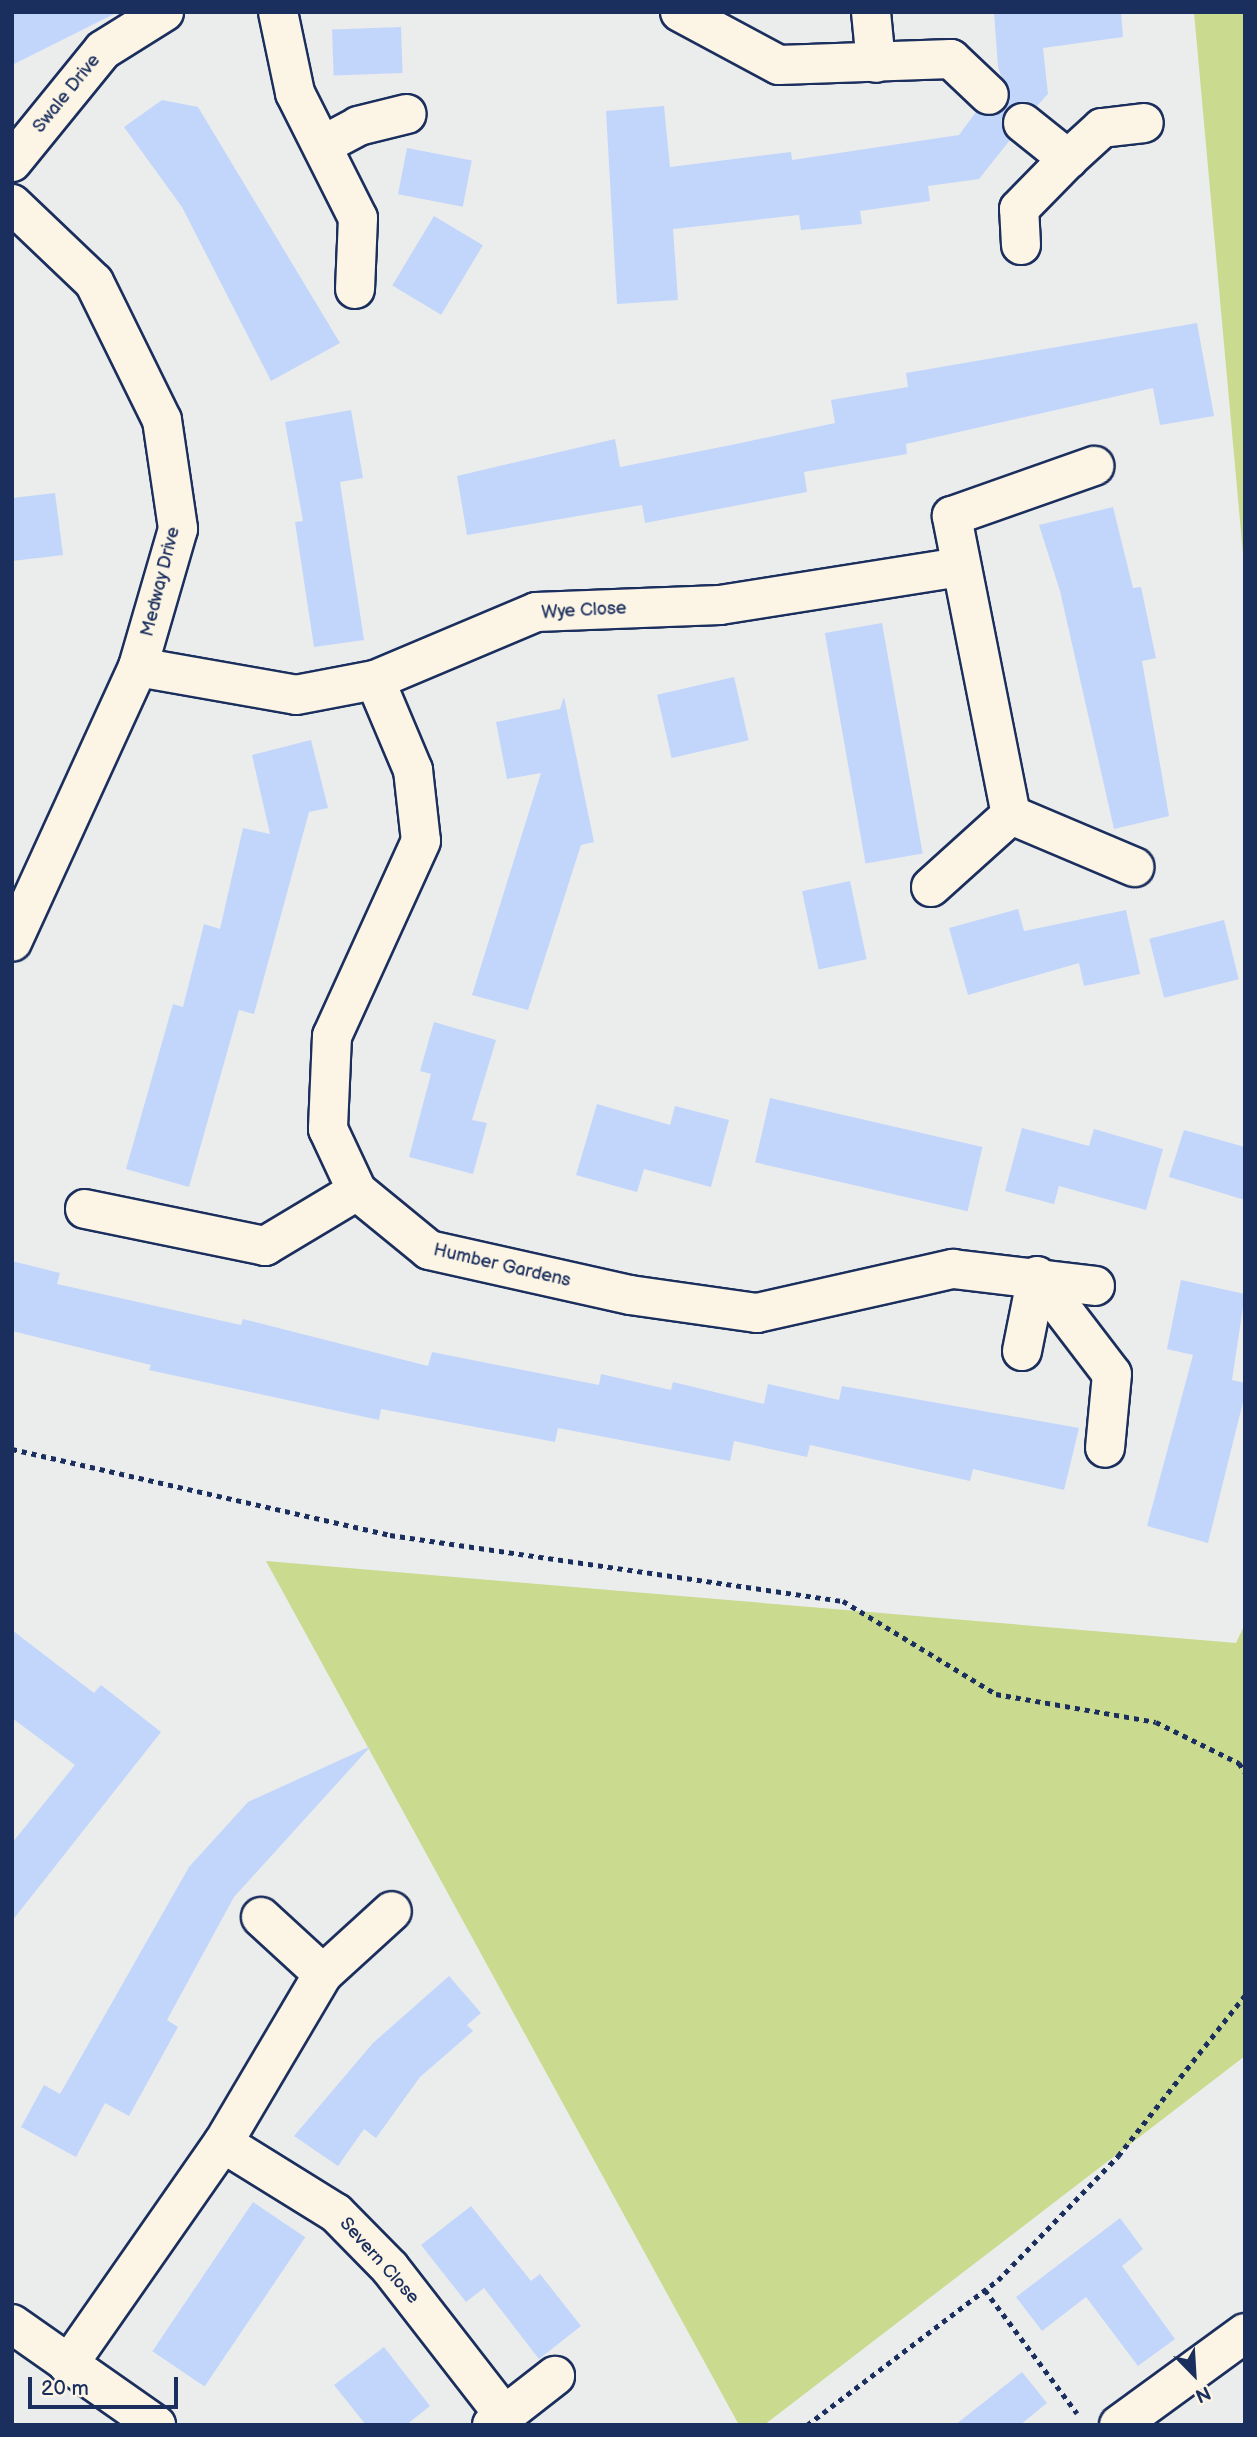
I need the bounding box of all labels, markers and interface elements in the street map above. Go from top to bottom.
street label: Swale Drive [29,50,105,138]
street label: Medway Drive [137,524,185,640]
street label: Wye Close [541,598,627,624]
street label: Humber Gardens [431,1240,573,1292]
street label: Severn Close [335,2213,423,2309]
north arrow [1159,2339,1229,2409]
scale bar [32,2364,182,2408]
text: 20 m [41,2376,89,2401]
text: N [1192,2380,1214,2407]

